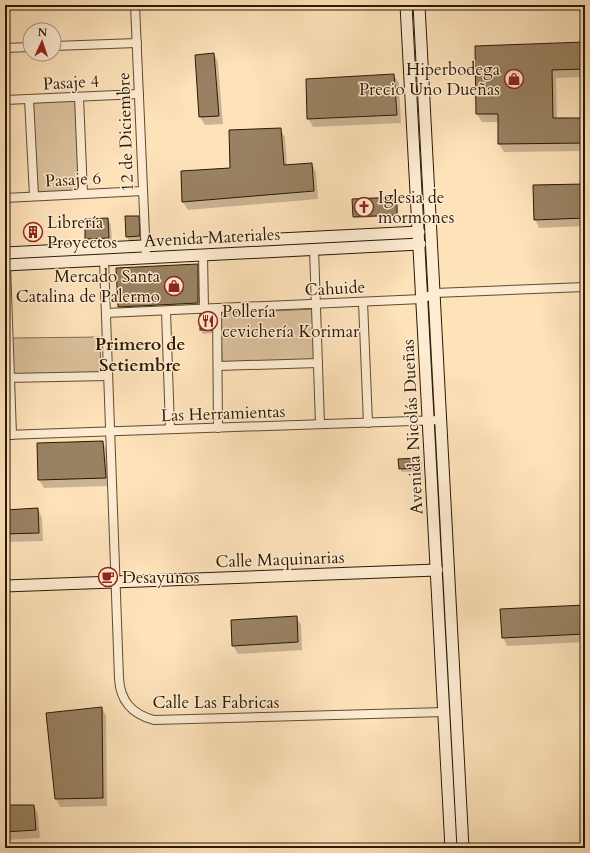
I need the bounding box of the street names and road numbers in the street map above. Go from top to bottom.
street label: Pasaje 4 [42,70,100,95]
street label: 12 de Diciembre [112,72,139,192]
street label: Pasaje 6 [44,167,102,192]
street label: Avenida Materiales [143,222,281,253]
street label: Cahuide [304,275,366,302]
street label: Avenida Nicolás Dueñas [396,338,429,515]
street label: Las Herramientas [160,400,286,427]
street label: Calle Maquinarias [215,546,345,573]
street label: Calle Las Fabricas [152,691,280,714]

